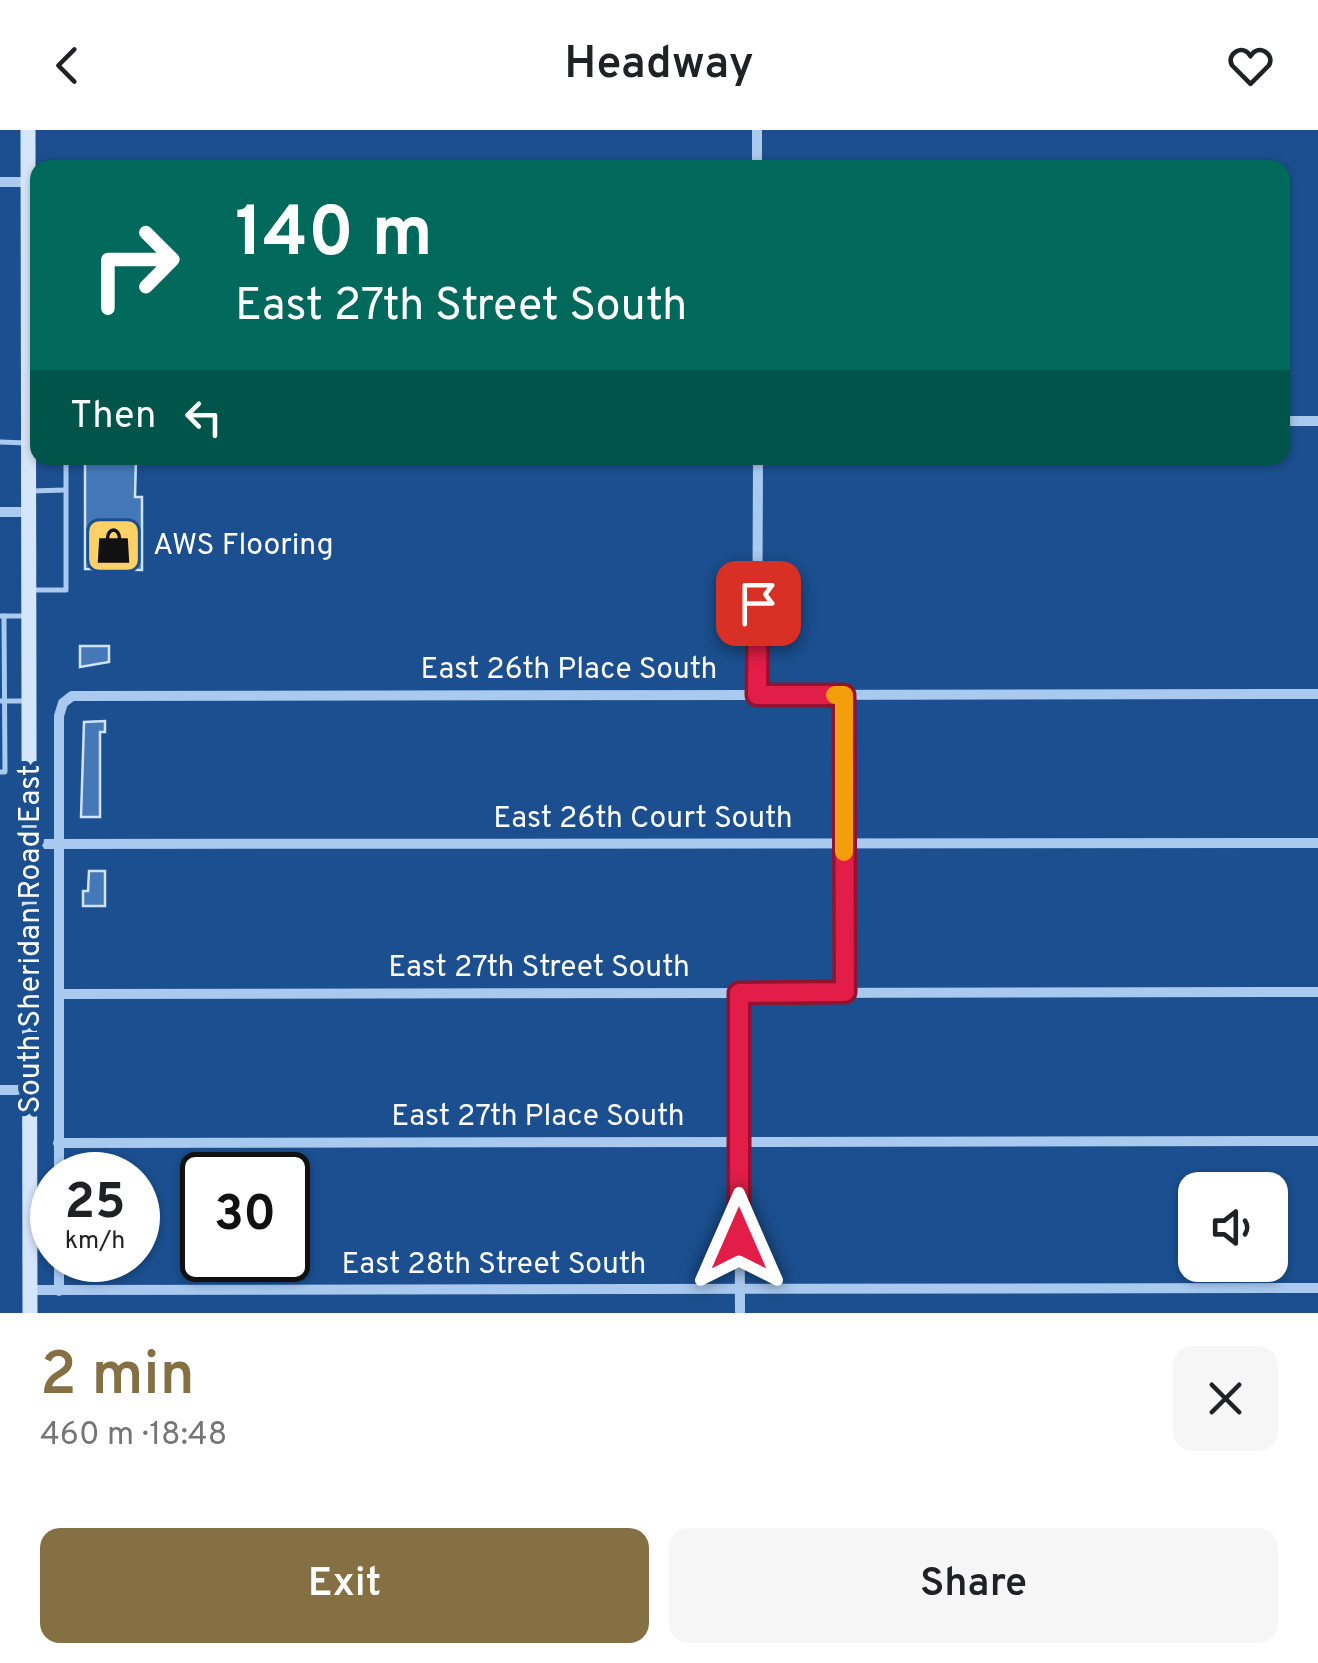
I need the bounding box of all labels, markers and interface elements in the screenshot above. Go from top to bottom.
text: Headway [564,37,754,94]
icon: back [40,38,95,93]
icon: heart [1223,38,1278,93]
text: 140 m [235,192,433,281]
icon: right [70,200,200,330]
text: East 27th Street South [235,279,687,336]
icon: left [176,390,231,445]
text: Then [70,393,156,442]
shop icon: AWS Flooring [84,516,144,576]
place label: AWS Flooring [153,528,334,565]
pin [716,561,801,646]
icon: arrive [731,576,786,631]
street label: East 26th Place South [421,652,717,689]
street label: South Sheridan Road East [13,765,50,1113]
street label: East 26th Court South [493,801,793,838]
street label: East 27th Street South [388,950,690,987]
street label: East 27th Place South [391,1099,685,1136]
speed limit sign: 30 [180,1152,310,1282]
map controls [1178,1172,1288,1282]
button: sound [1178,1172,1288,1282]
text: 25 [64,1173,126,1236]
position arrow [687,1187,791,1291]
text: km/h [65,1226,125,1258]
street label: East 28th Street South [342,1247,646,1284]
text: 2 min [40,1340,195,1416]
button: close [1173,1346,1278,1451]
text: 460 m · 18:48 [40,1416,227,1456]
button: Exit [40,1528,649,1643]
button: Share [669,1528,1278,1643]

